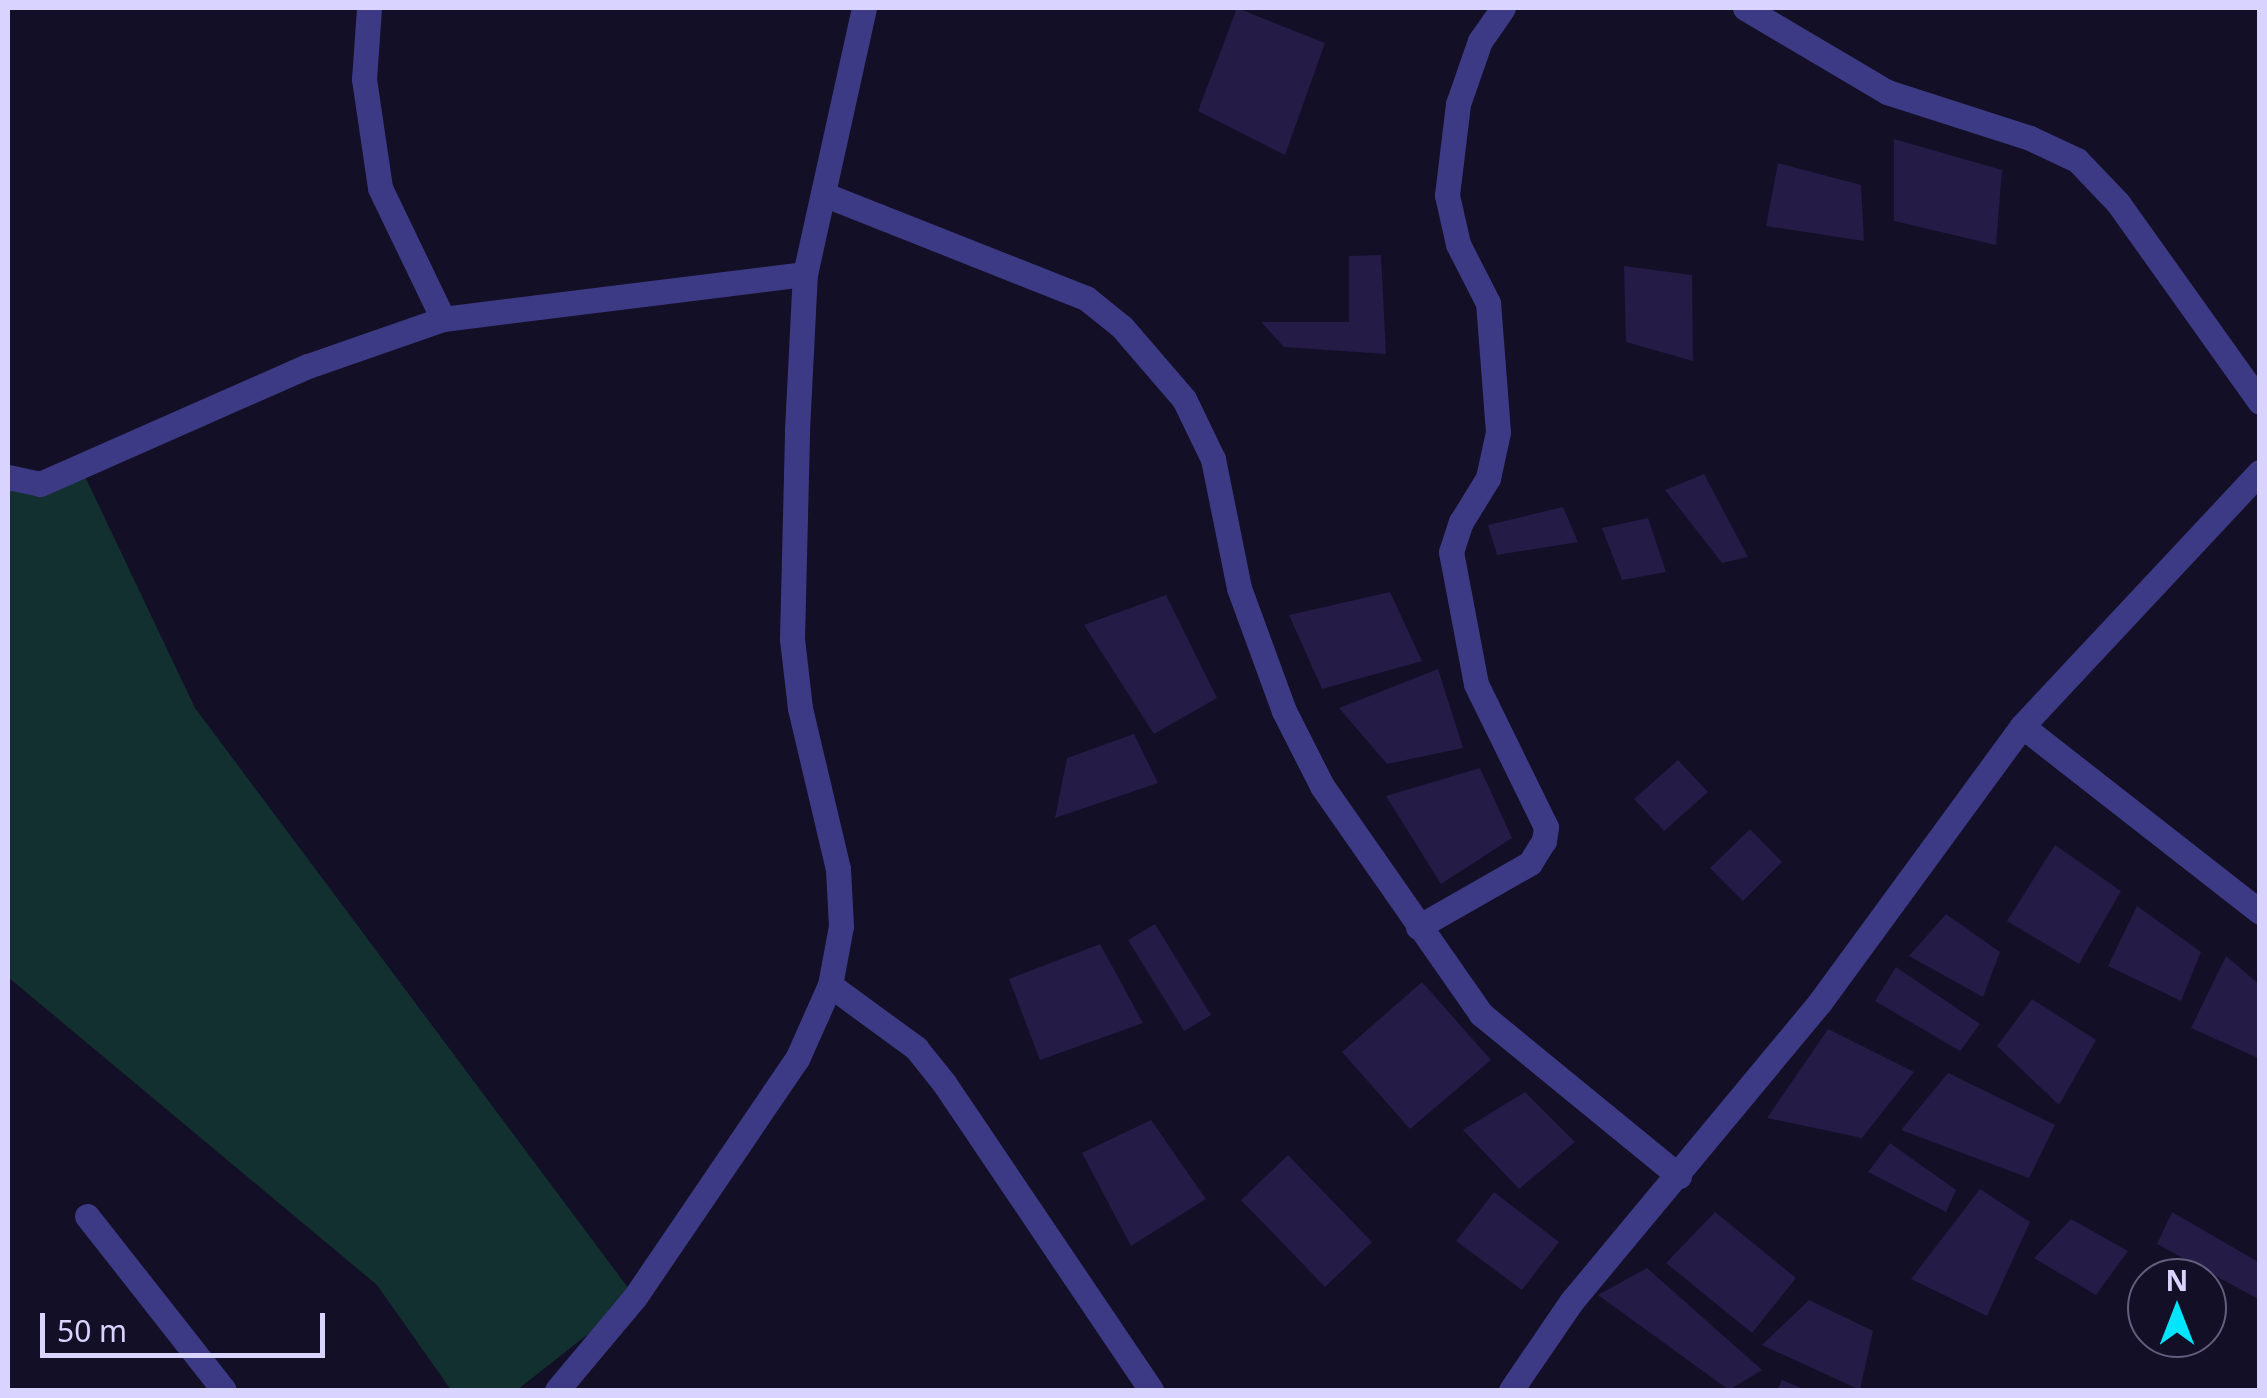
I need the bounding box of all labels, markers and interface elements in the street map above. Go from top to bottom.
north arrow [2127,1258,2227,1358]
text: N [2166,1261,2188,1299]
scale bar [45,1293,330,1355]
text: 50 m [57,1310,127,1351]

